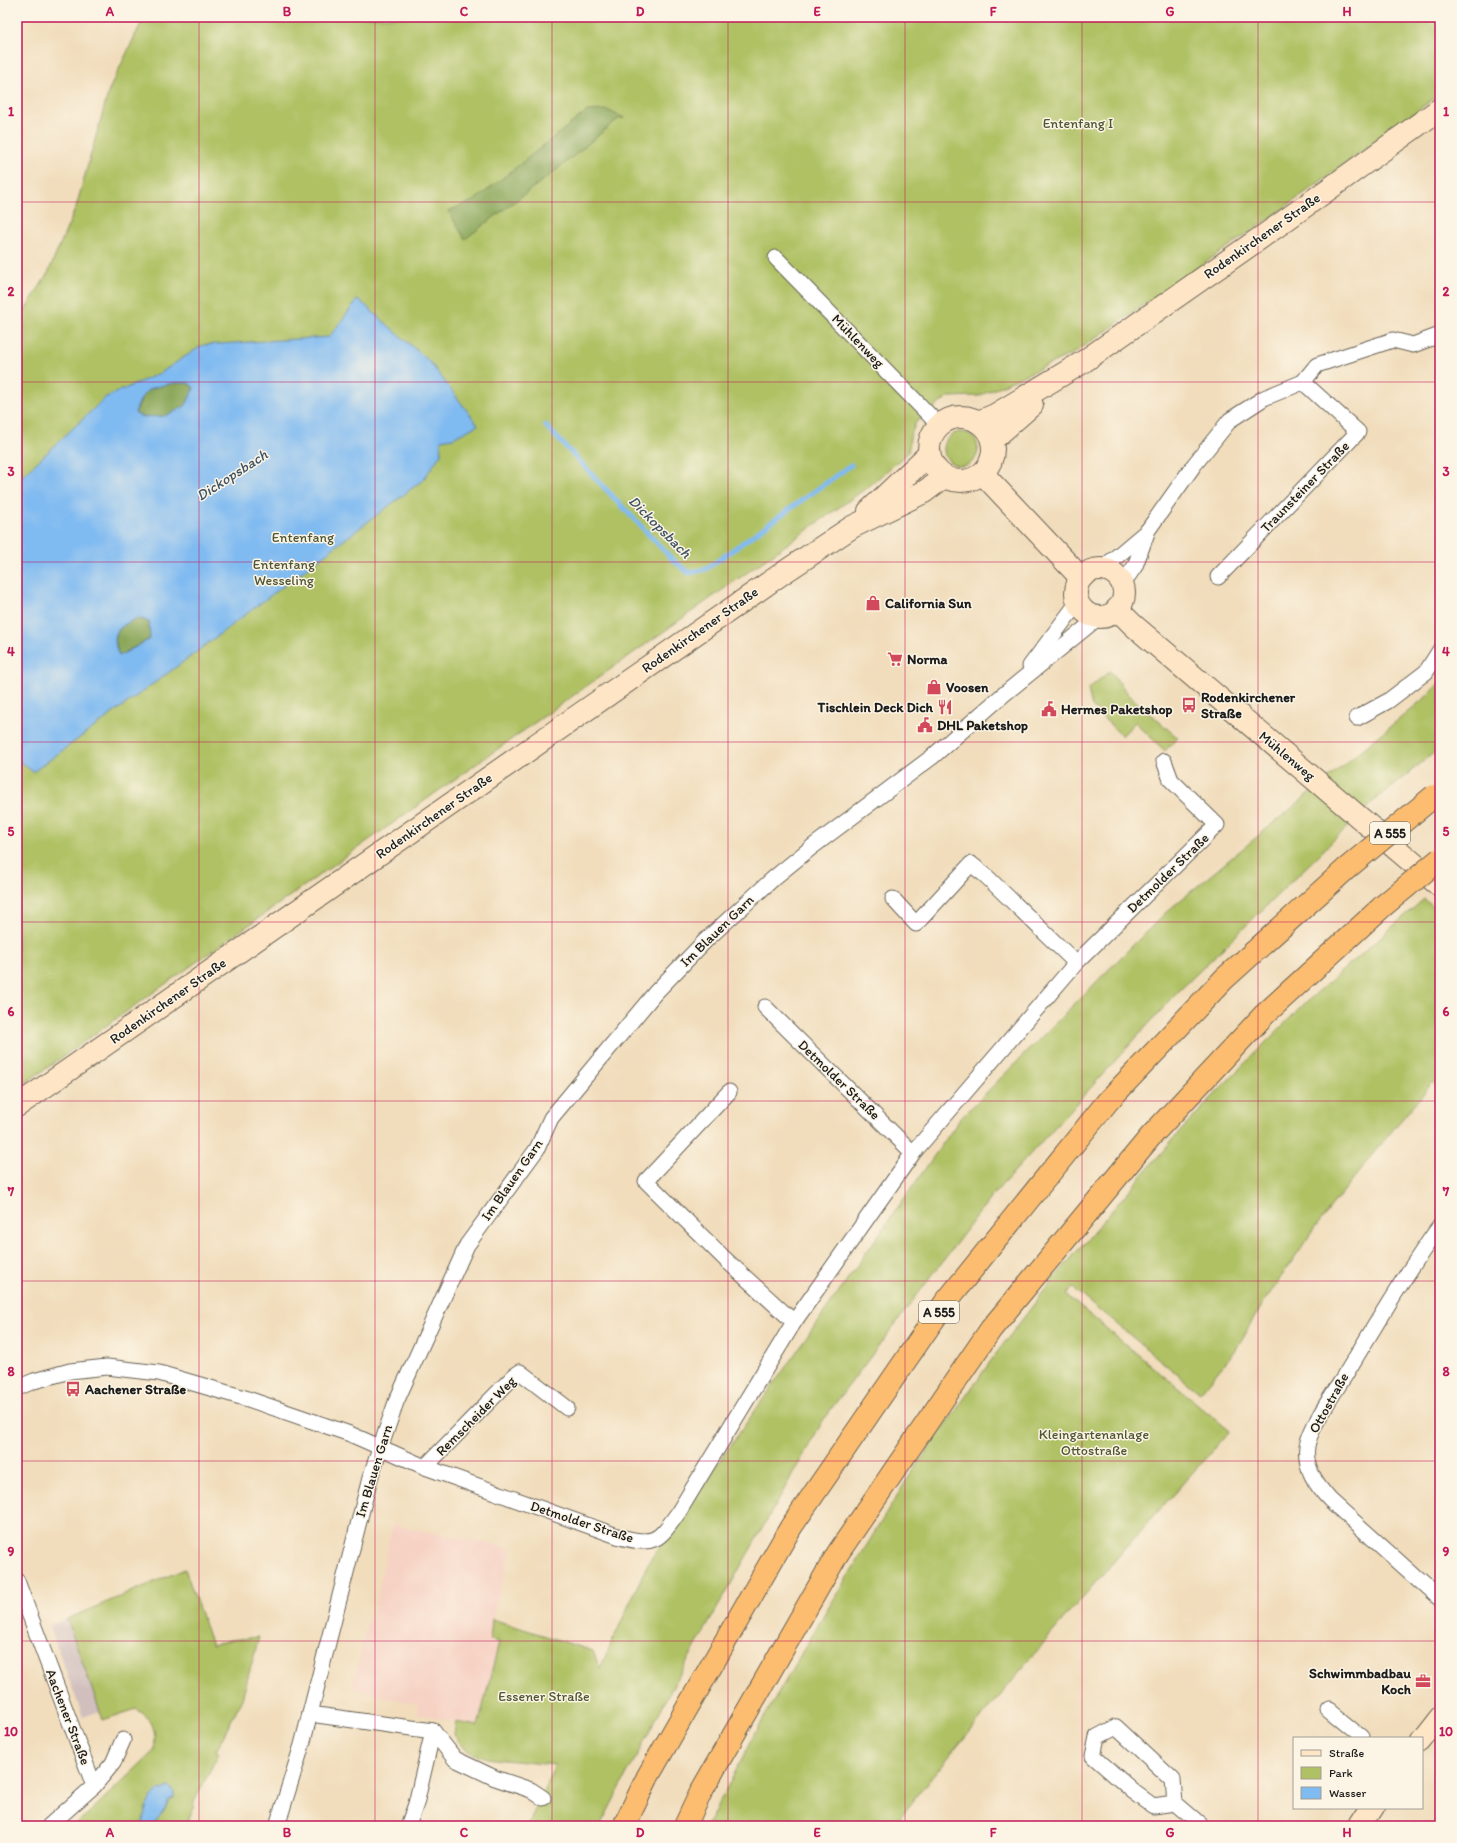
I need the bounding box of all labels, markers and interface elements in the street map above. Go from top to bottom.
text: A [105,4,115,19]
text: B [283,4,292,19]
text: C [460,4,469,19]
text: D [636,4,645,19]
text: E [813,4,821,19]
text: F [990,4,997,19]
text: G [1166,4,1175,19]
text: H [1343,4,1352,19]
text: 1 [8,104,14,119]
text: 1 [1443,104,1449,119]
park label: Entenfang I [1043,115,1113,132]
street label: Rodenkirchener Straße [1200,189,1324,283]
text: 2 [8,284,15,299]
text: 2 [1443,284,1450,299]
street label: Mühlenweg [828,311,888,372]
street label: Traunsteiner Straße [1257,438,1353,536]
water label: Dickopsbach [193,445,272,505]
text: 3 [7,464,15,479]
text: 3 [1442,464,1450,479]
water label: Dickopsbach [625,492,696,563]
park label: Entenfang [272,529,335,546]
park label: Entenfang Wesseling [253,556,316,589]
street label: Rodenkirchener Straße [638,583,762,677]
shop icon: California Sun [864,594,882,612]
place label: California Sun [885,595,972,612]
text: 4 [7,644,15,659]
text: 4 [1442,644,1450,659]
supermarket icon: Norma [886,650,904,668]
place label: Norma [907,651,947,668]
shop icon: Voosen [925,678,943,696]
place label: Voosen [946,679,989,696]
place label: Rodenkirchener Straße [1201,689,1296,722]
bus stop icon: Rodenkirchener Straße [1180,696,1198,714]
restaurant icon: Tischlein Deck Dich [936,698,954,716]
place label: Tischlein Deck Dich [817,699,934,716]
public building icon: Hermes Paketshop [1040,700,1058,718]
place label: Hermes Paketshop [1061,701,1173,718]
public building icon: DHL Paketshop [916,716,934,734]
place label: DHL Paketshop [937,717,1028,734]
street label: Mühlenweg [1255,728,1319,785]
street label: Rodenkirchener Straße [372,769,496,863]
road number: A 555 [1370,822,1410,844]
text: 5 [8,824,15,839]
text: 5 [1443,824,1450,839]
street label: Detmolder Straße [1123,829,1213,917]
street label: Im Blauen Garn [677,891,758,970]
street label: Rodenkirchener Straße [106,954,230,1048]
text: 6 [8,1004,15,1019]
text: 6 [1443,1004,1450,1019]
street label: Detmolder Straße [794,1036,884,1124]
street label: Im Blauen Garn [478,1135,547,1224]
text: 7 [7,1184,15,1199]
text: 7 [1442,1184,1450,1199]
road number: A 555 [919,1301,959,1323]
text: 8 [7,1364,15,1379]
text: 8 [1442,1364,1450,1379]
street label: Ottostraße [1305,1370,1353,1436]
street label: Remscheider Weg [432,1372,520,1460]
bus stop icon: Aachener Straße [64,1380,82,1398]
place label: Aachener Straße [84,1381,187,1398]
street label: Im Blauen Garn [352,1422,396,1519]
park label: Kleingartenanlage Ottostraße [1039,1426,1150,1459]
street label: Detmolder Straße [528,1497,636,1547]
text: 9 [8,1544,15,1559]
text: 9 [1443,1544,1450,1559]
place label: Schwimmbadbau Koch [1309,1665,1412,1698]
street label: Aachener Straße [42,1667,94,1768]
office icon: Schwimmbadbau Koch [1414,1672,1432,1690]
park label: Essener Straße [498,1688,590,1705]
text: 10 [4,1724,18,1739]
text: 10 [1439,1724,1453,1739]
legend [1293,1737,1423,1809]
text: Straße [1329,1746,1364,1760]
text: Park [1329,1766,1353,1780]
text: Wasser [1329,1786,1366,1800]
text: A [105,1825,115,1840]
text: B [283,1825,292,1840]
text: C [460,1825,469,1840]
text: D [636,1825,645,1840]
text: E [813,1825,821,1840]
text: F [990,1825,997,1840]
text: G [1166,1825,1175,1840]
text: H [1343,1825,1352,1840]

